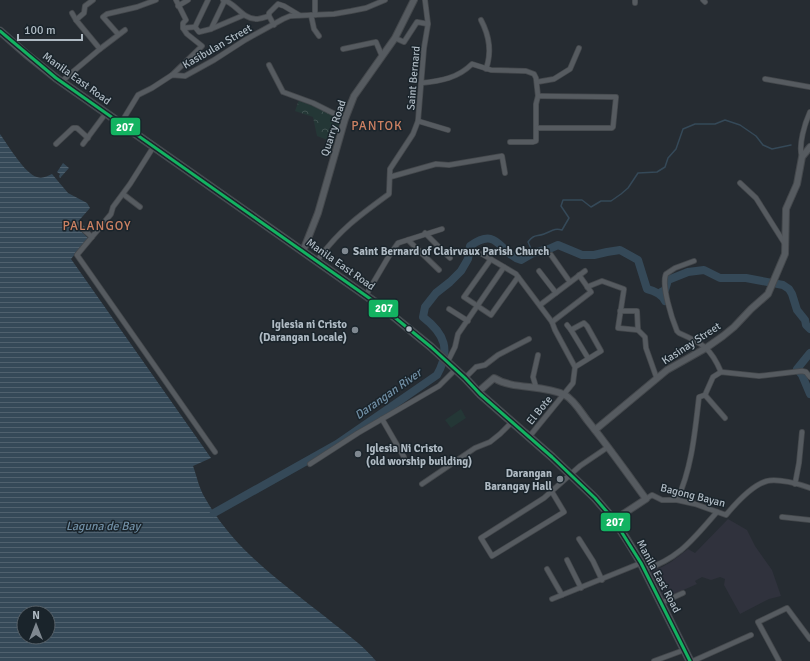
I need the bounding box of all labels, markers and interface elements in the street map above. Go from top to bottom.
scale bar [18,16,82,42]
street label: Kasibulan Street [180,21,254,71]
text: 100 m [24,23,56,38]
street label: Saint Bernard [404,45,423,111]
street label: Manila East Road [40,49,113,108]
street label: Quarry Road [318,98,349,158]
line badge: 207 [110,117,141,136]
district label: PANTOK [351,118,403,134]
text: 207 [116,121,134,134]
district label: PALANGOY [62,218,132,234]
street label: Manila East Road [304,236,378,293]
place label: Saint Bernard of Clairvaux Parish Church [353,245,549,258]
marker: Saint Bernard of Clairvaux Parish Church [340,246,350,256]
line badge: 207 [368,299,399,318]
text: 207 [375,302,393,315]
place label: Iglesia ni Cristo (Darangan Locale) [259,318,347,344]
street label: Kasinay Street [659,319,723,367]
unlabelled marker [404,324,414,334]
marker: Iglesia ni Cristo (Darangan Locale) [350,325,360,335]
water label: Darangan River [352,365,426,423]
street label: El Bote [524,393,555,427]
place label: Iglesia Ni Cristo (old worship building) [366,442,472,468]
marker: Iglesia Ni Cristo (old worship building) [353,449,363,459]
place label: Darangan Barangay Hall [484,467,553,493]
marker: Darangan Barangay Hall [555,474,565,484]
street label: Bagong Bayan [659,481,727,510]
line badge: 207 [600,512,631,532]
text: 207 [606,516,624,529]
water label: Laguna de Bay [66,519,141,534]
street label: Manila East Road [634,537,683,615]
north arrow [16,605,56,645]
text: N [32,609,40,622]

